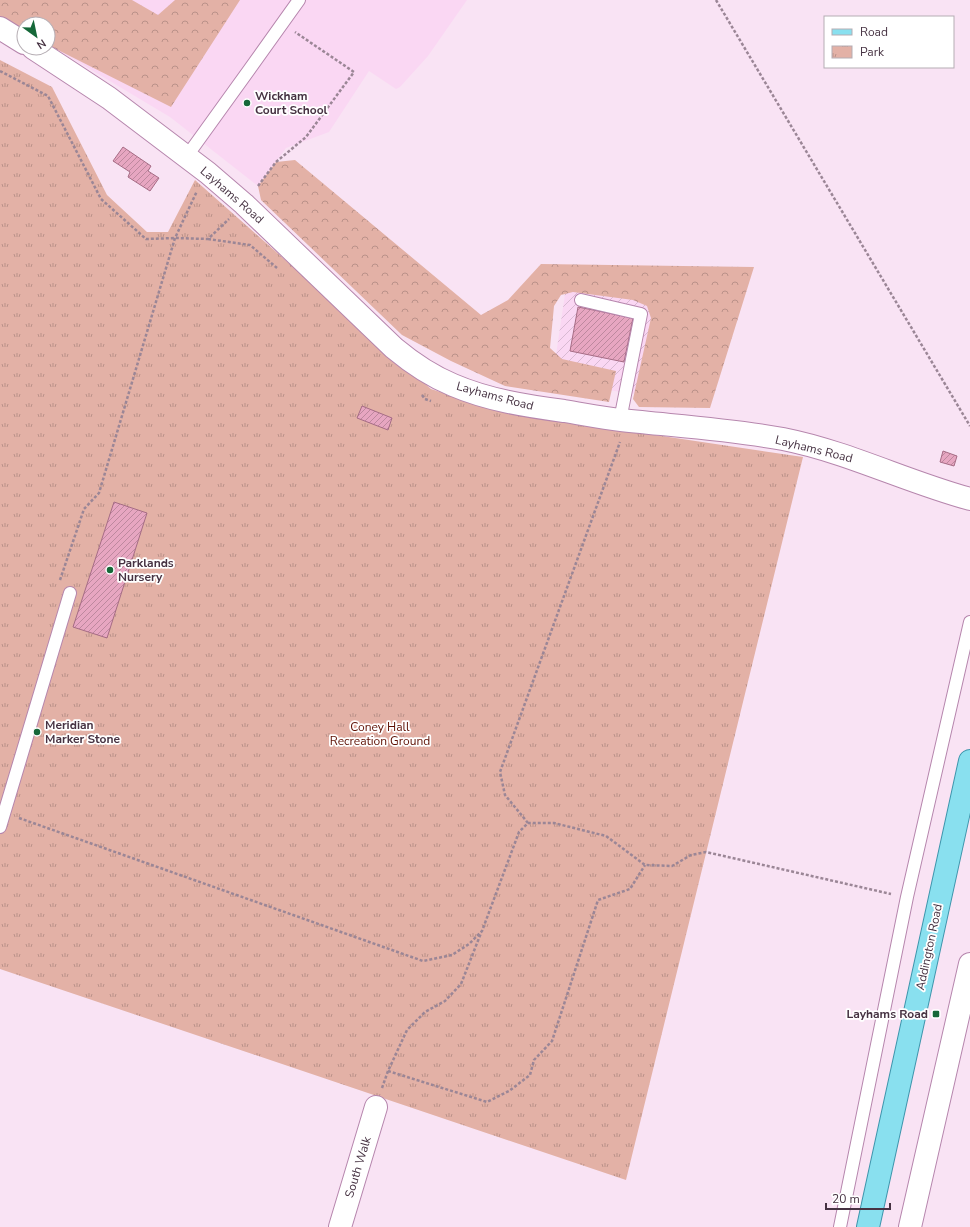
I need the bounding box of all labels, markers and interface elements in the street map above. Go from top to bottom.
north arrow [16,16,56,56]
legend [824,16,954,68]
text: Road [860,24,888,40]
text: N [34,35,49,52]
text: Park [860,44,885,60]
place label: Wickham Court School [255,88,328,118]
marker: Wickham Court School [242,98,252,108]
street label: Layhams Road [197,163,267,227]
street label: Layhams Road [455,378,535,414]
street label: Layhams Road [774,432,854,466]
place label: Parklands Nursery [118,555,174,585]
marker: Parklands Nursery [105,565,115,575]
place label: Meridian Marker Stone [45,717,120,747]
park label: Coney Hall Recreation Ground [330,719,430,749]
marker: Meridian Marker Stone [32,727,42,737]
street label: Addington Road [912,902,946,992]
place label: Layhams Road [846,1006,928,1022]
marker: Layhams Road [931,1009,941,1019]
street label: South Walk [341,1133,375,1200]
scale bar [826,1185,890,1211]
text: 20 m [832,1191,860,1207]

